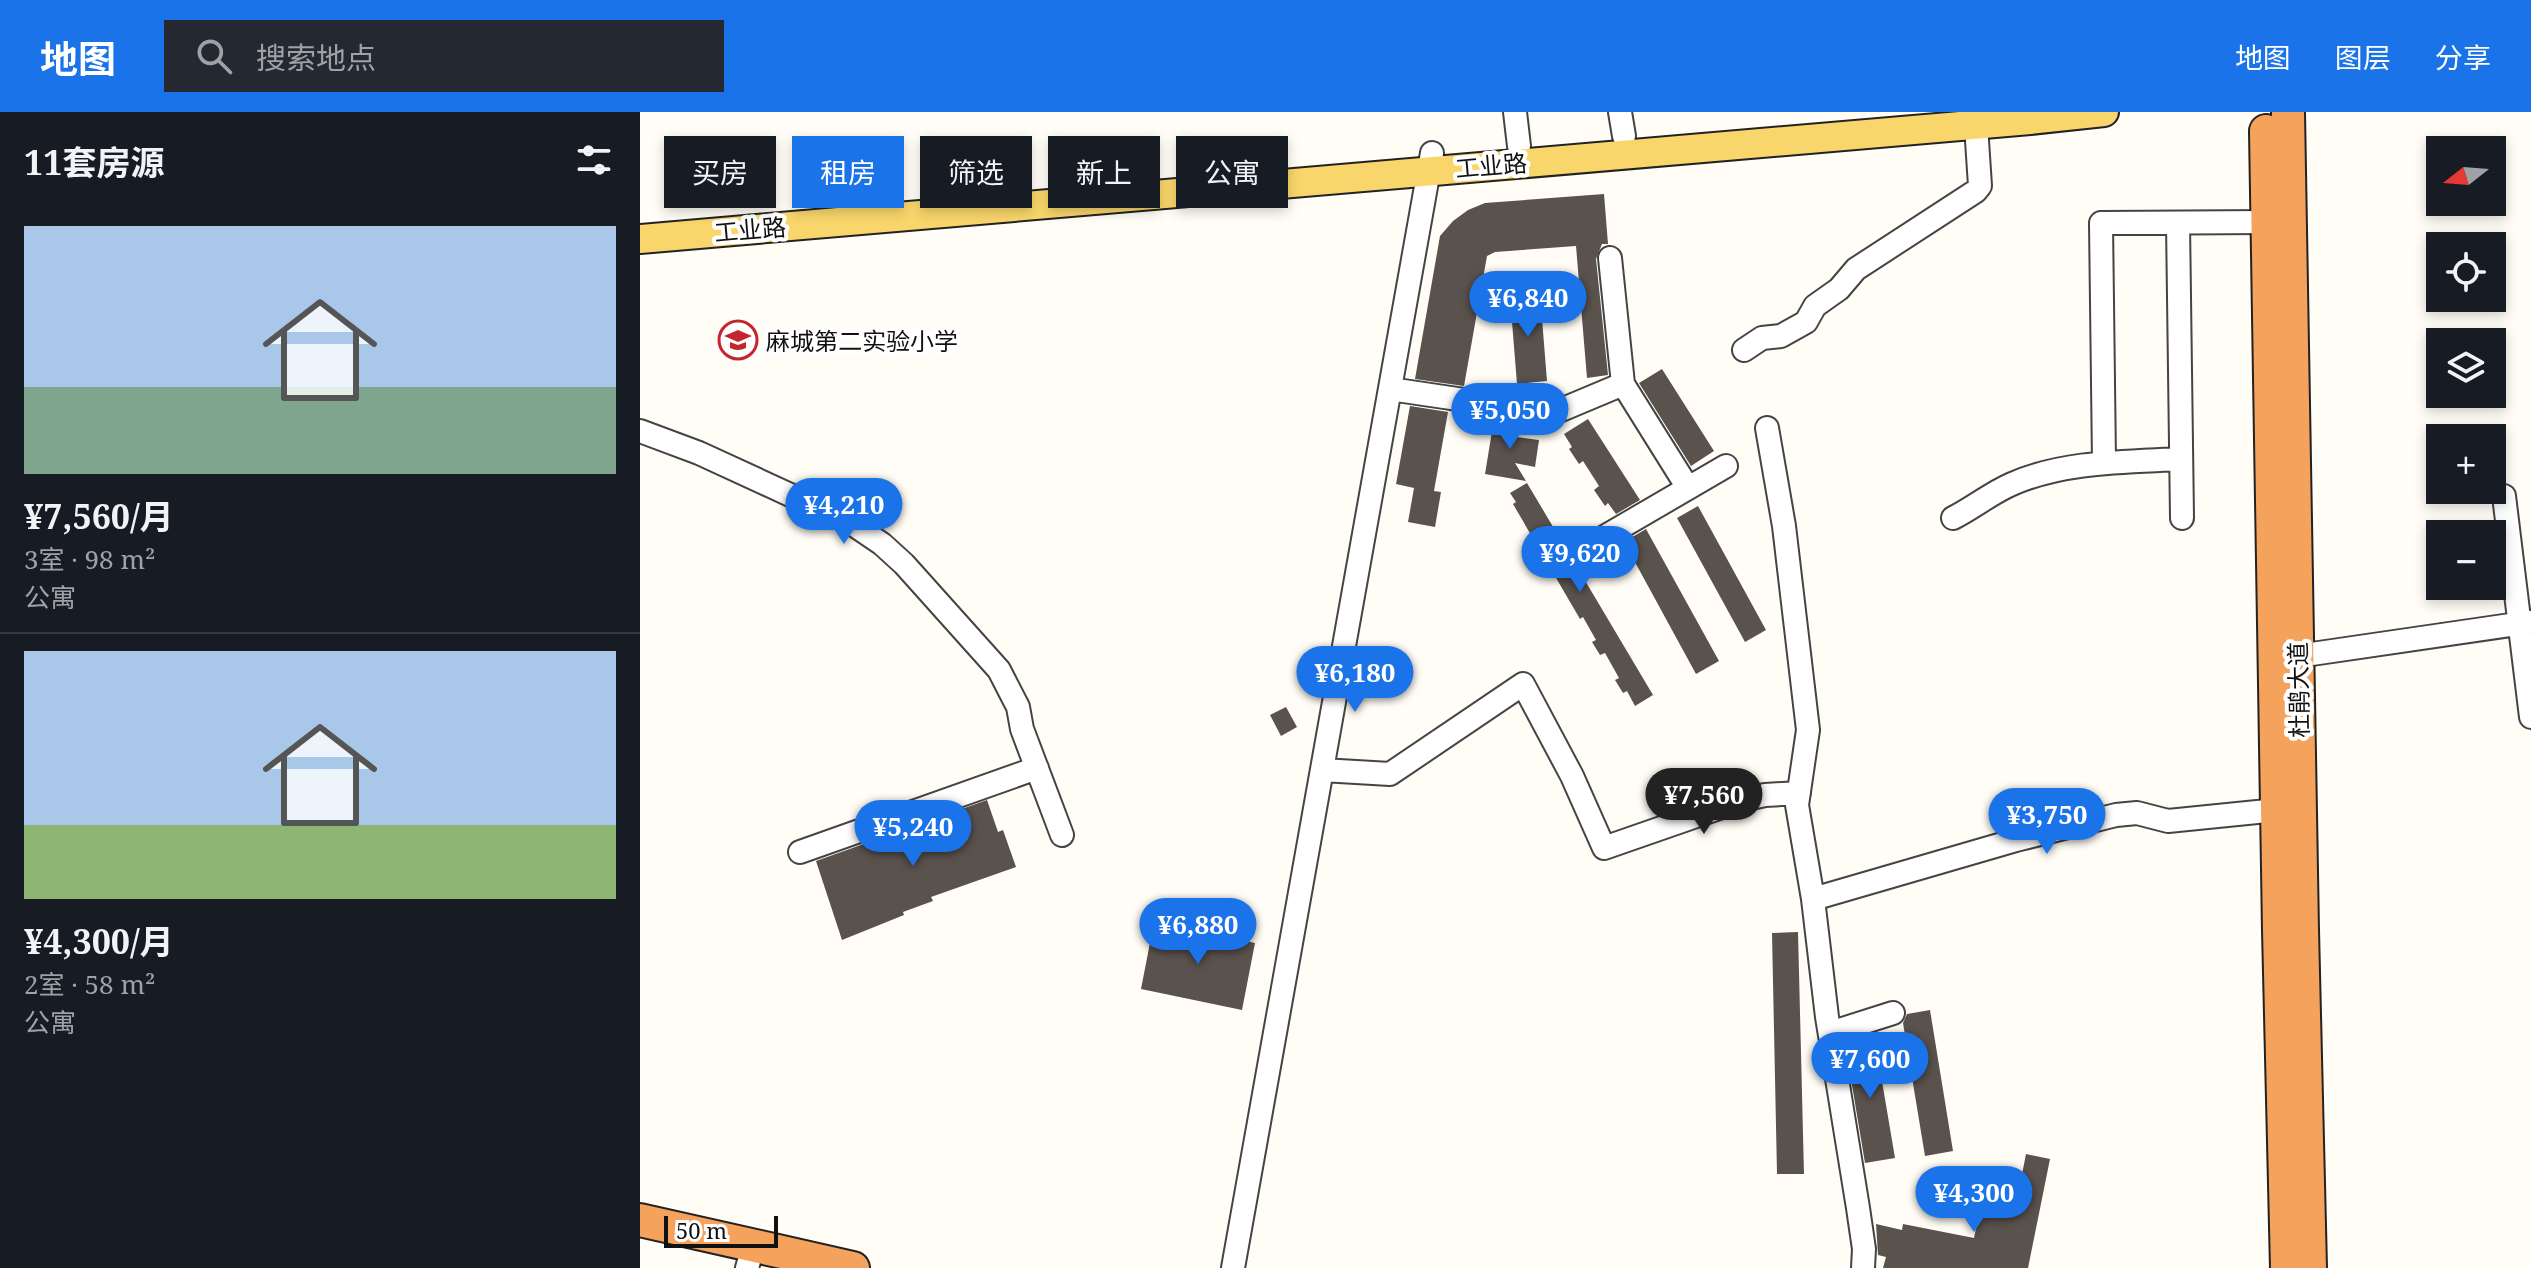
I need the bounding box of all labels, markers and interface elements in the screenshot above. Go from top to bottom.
search box [164,20,724,92]
text: 地图 [40,32,116,84]
icon: search [192,34,236,78]
text: 搜索地点 [256,37,376,78]
text: 地图 [2235,38,2291,76]
text: 图层 [2335,38,2391,76]
text: 分享 [2435,38,2491,76]
chip: 买房 [664,136,776,208]
chip: 租房 [792,136,904,208]
chip: 筛选 [920,136,1032,208]
chip: 新上 [1048,136,1160,208]
chip: 公寓 [1176,136,1288,208]
north arrow [2426,136,2506,216]
map controls [2426,136,2506,600]
icon: filters [572,138,616,182]
text: 11套房源 [24,139,164,185]
street label: 工业路 [1454,145,1528,185]
street label: 工业路 [713,209,787,249]
button: locate [2426,232,2506,312]
pin: ¥6,840 [1463,271,1593,339]
icon: home [248,278,392,422]
text: ¥6,840 [1487,279,1569,315]
school or university icon: 麻城第二实验小学 [717,319,759,361]
place label: 麻城第二实验小学 [766,324,958,357]
button: layers [2426,328,2506,408]
pin: ¥5,050 [1445,383,1575,451]
text: ¥5,050 [1469,391,1551,427]
button: + [2426,424,2506,504]
pin: ¥4,210 [779,478,909,546]
text: ¥4,210 [803,486,885,522]
text: ¥7,560/月 [24,493,174,539]
button: − [2426,520,2506,600]
pin: ¥9,620 [1515,526,1645,594]
text: ¥9,620 [1539,534,1621,570]
text: 3室 · 98 m² [24,541,155,577]
text: 公寓 [24,579,76,615]
street label: 杜鹃大道 [2281,642,2315,738]
pin: ¥6,180 [1290,646,1420,714]
text: ¥6,180 [1314,654,1396,690]
icon: home [248,703,392,847]
pin: ¥7,560 [1639,768,1769,836]
text: ¥7,560 [1663,776,1745,812]
pin: ¥3,750 [1982,788,2112,856]
text: ¥3,750 [2006,796,2088,832]
pin: ¥5,240 [848,800,978,868]
text: ¥5,240 [872,808,954,844]
pin: ¥6,880 [1133,898,1263,966]
text: ¥6,880 [1157,906,1239,942]
text: ¥4,300/月 [24,918,174,964]
text: 2室 · 58 m² [24,966,155,1002]
text: 公寓 [24,1004,76,1040]
pin: ¥7,600 [1805,1032,1935,1100]
text: ¥7,600 [1829,1040,1911,1076]
pin: ¥4,300 [1909,1166,2039,1234]
text: ¥4,300 [1933,1174,2015,1210]
scale bar [664,1212,778,1248]
text: 50 m [676,1215,727,1245]

